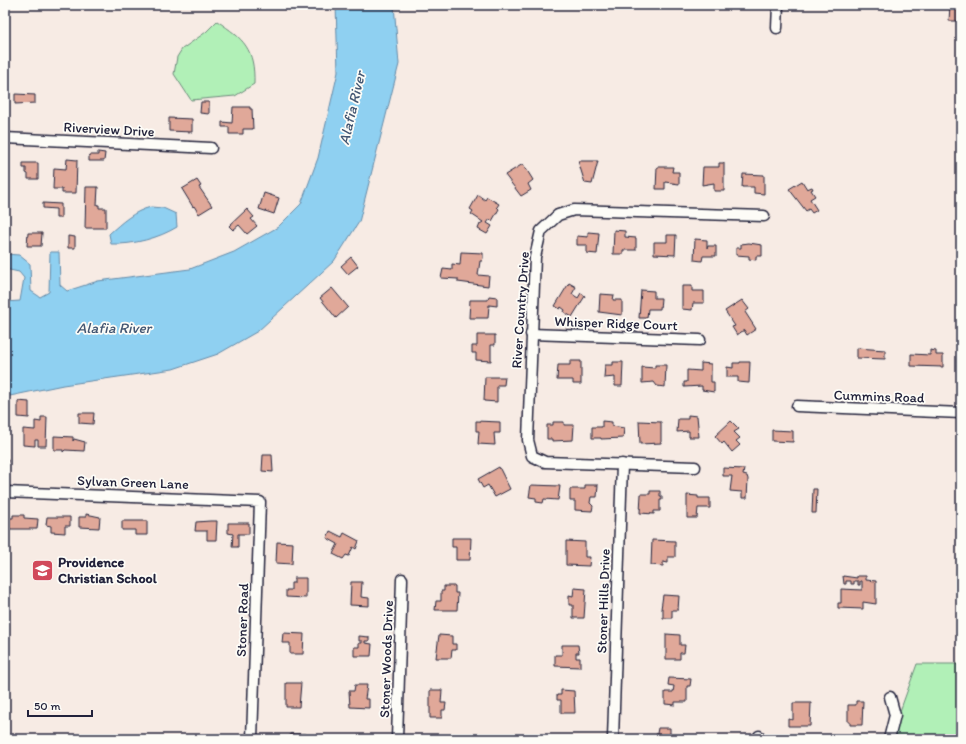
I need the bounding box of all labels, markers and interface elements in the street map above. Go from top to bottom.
water label: Alafia River [335,67,370,146]
street label: Riverview Drive [63,119,155,140]
street label: River Country Drive [508,251,533,369]
street label: Whisper Ridge Court [554,313,678,334]
water label: Alafia River [77,319,154,337]
street label: Cummins Road [833,386,925,407]
street label: Sylvan Green Lane [77,472,189,493]
street label: Stoner Hills Drive [593,548,614,654]
place label: Providence Christian School [58,554,158,587]
school or university icon: Providence Christian School [30,557,56,583]
street label: Stoner Road [233,583,252,657]
street label: Stoner Woods Drive [376,600,397,718]
scale bar [28,692,92,718]
text: 50 m [34,699,60,713]

